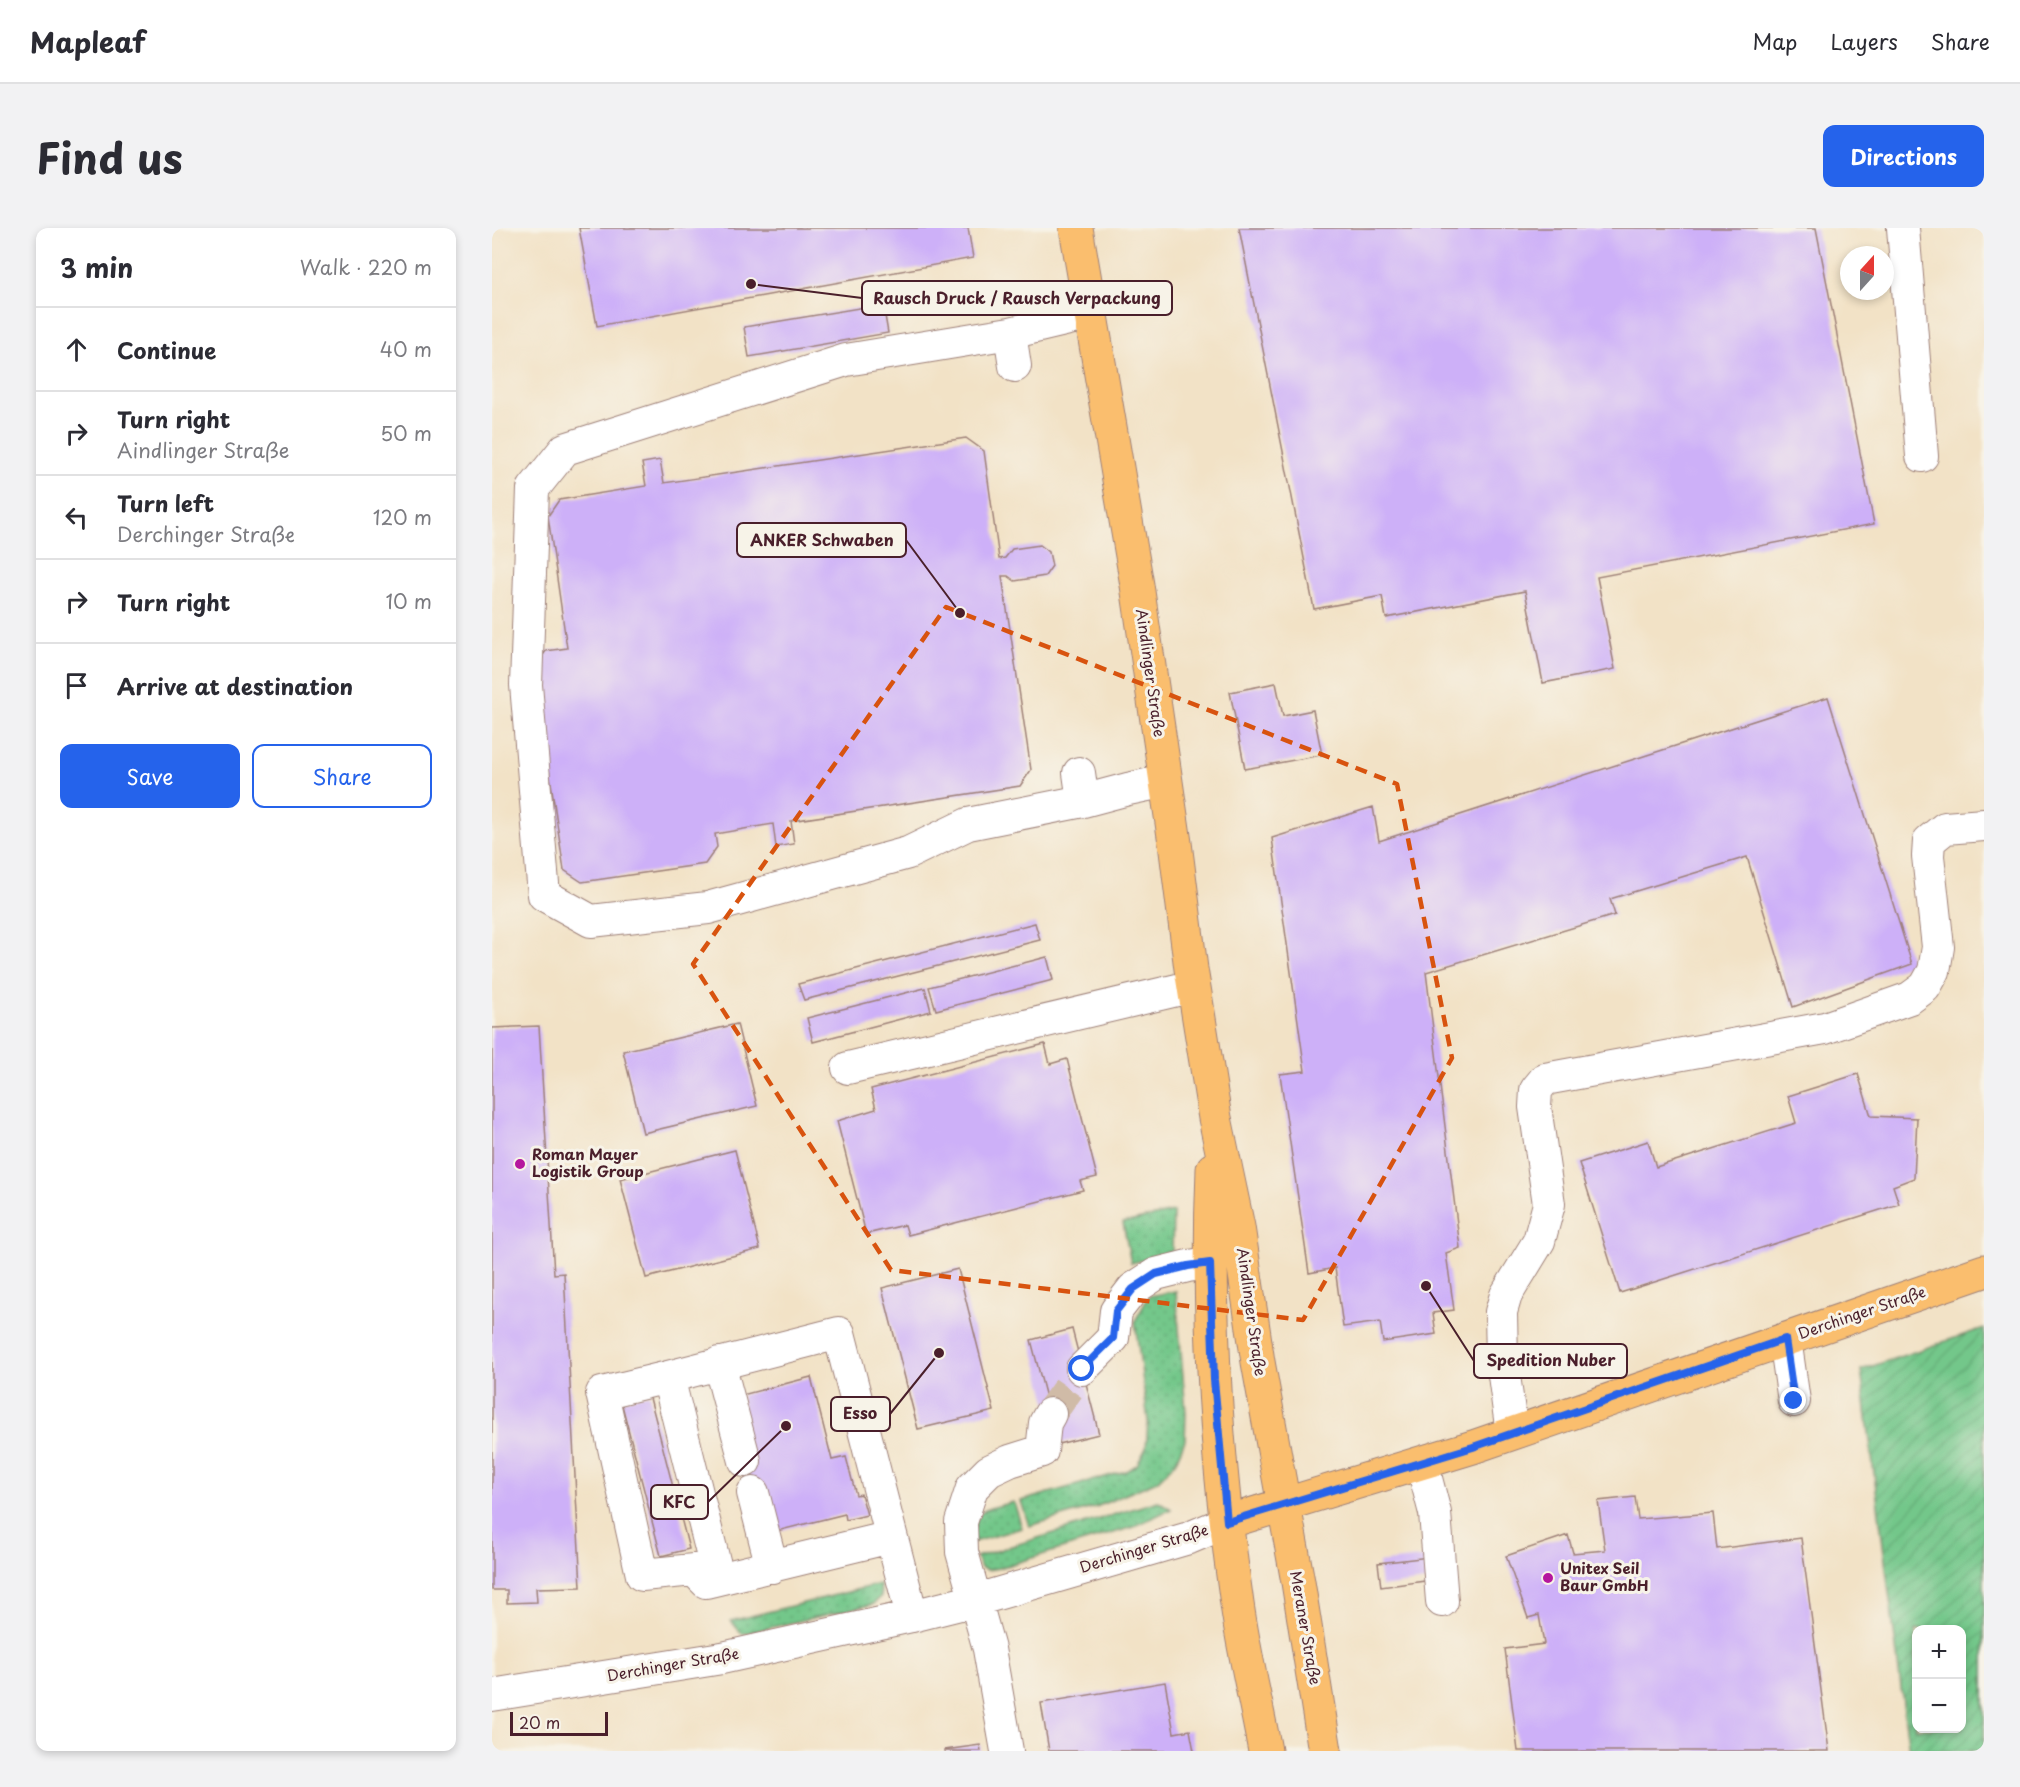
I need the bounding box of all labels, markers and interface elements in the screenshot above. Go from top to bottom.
text: Mapleaf [30,20,146,63]
text: Map [1753,25,1797,57]
text: Layers [1830,25,1898,57]
text: Share [1931,25,1990,57]
text: Find us [36,125,183,188]
button: Directions [1823,125,1984,187]
north arrow [1840,246,1894,300]
text: 3 min [60,248,133,287]
text: Walk · 220 m [300,252,432,282]
callout: Rausch Druck / Rausch Verpackung [862,281,1172,315]
text: Rausch Druck / Rausch Verpackung [873,285,1161,309]
icon: ahead [60,333,93,366]
text: Continue [117,333,216,366]
text: 40 m [380,334,432,364]
text: Turn right [117,402,230,435]
icon: right [60,417,93,450]
text: 50 m [380,418,432,448]
text: Aindlinger Straße [117,435,289,465]
text: Turn left [117,486,214,519]
icon: left [60,501,93,534]
text: 120 m [373,502,432,532]
text: Derchinger Straße [117,519,295,549]
callout: ANKER Schwaben [737,523,906,557]
text: ANKER Schwaben [750,527,894,551]
icon: right [60,585,93,618]
text: Turn right [117,585,230,618]
text: 10 m [385,586,432,616]
street label: Aindlinger Straße [1131,607,1172,738]
icon: arrive [60,669,93,702]
text: Arrive at destination [117,669,353,702]
button: Save [60,744,240,808]
button: Share [252,744,432,808]
place label: Roman Mayer Logistik Group [532,1142,644,1182]
marker: Roman Mayer Logistik Group [513,1157,527,1171]
street label: Aindlinger Straße [1232,1246,1273,1377]
street label: Derchinger Straße [1795,1279,1928,1344]
callout: Spedition Nuber [1474,1344,1627,1378]
text: Spedition Nuber [1486,1347,1616,1371]
route start [1068,1355,1094,1381]
route end [1780,1387,1806,1413]
callout: Esso [831,1397,890,1431]
text: Esso [843,1400,877,1424]
callout: KFC [651,1485,708,1519]
text: KFC [663,1489,695,1513]
street label: Derchinger Straße [1076,1517,1211,1578]
place label: Unitex Seil Baur GmbH [1560,1556,1648,1596]
street label: Meraner Straße [1285,1569,1328,1687]
marker: Unitex Seil Baur GmbH [1541,1571,1555,1585]
map controls [1912,1625,1966,1733]
button: + [1912,1625,1966,1679]
street label: Derchinger Straße [605,1641,740,1686]
button: − [1912,1679,1966,1733]
scale bar [510,1709,608,1736]
text: 20 m [519,1710,560,1734]

